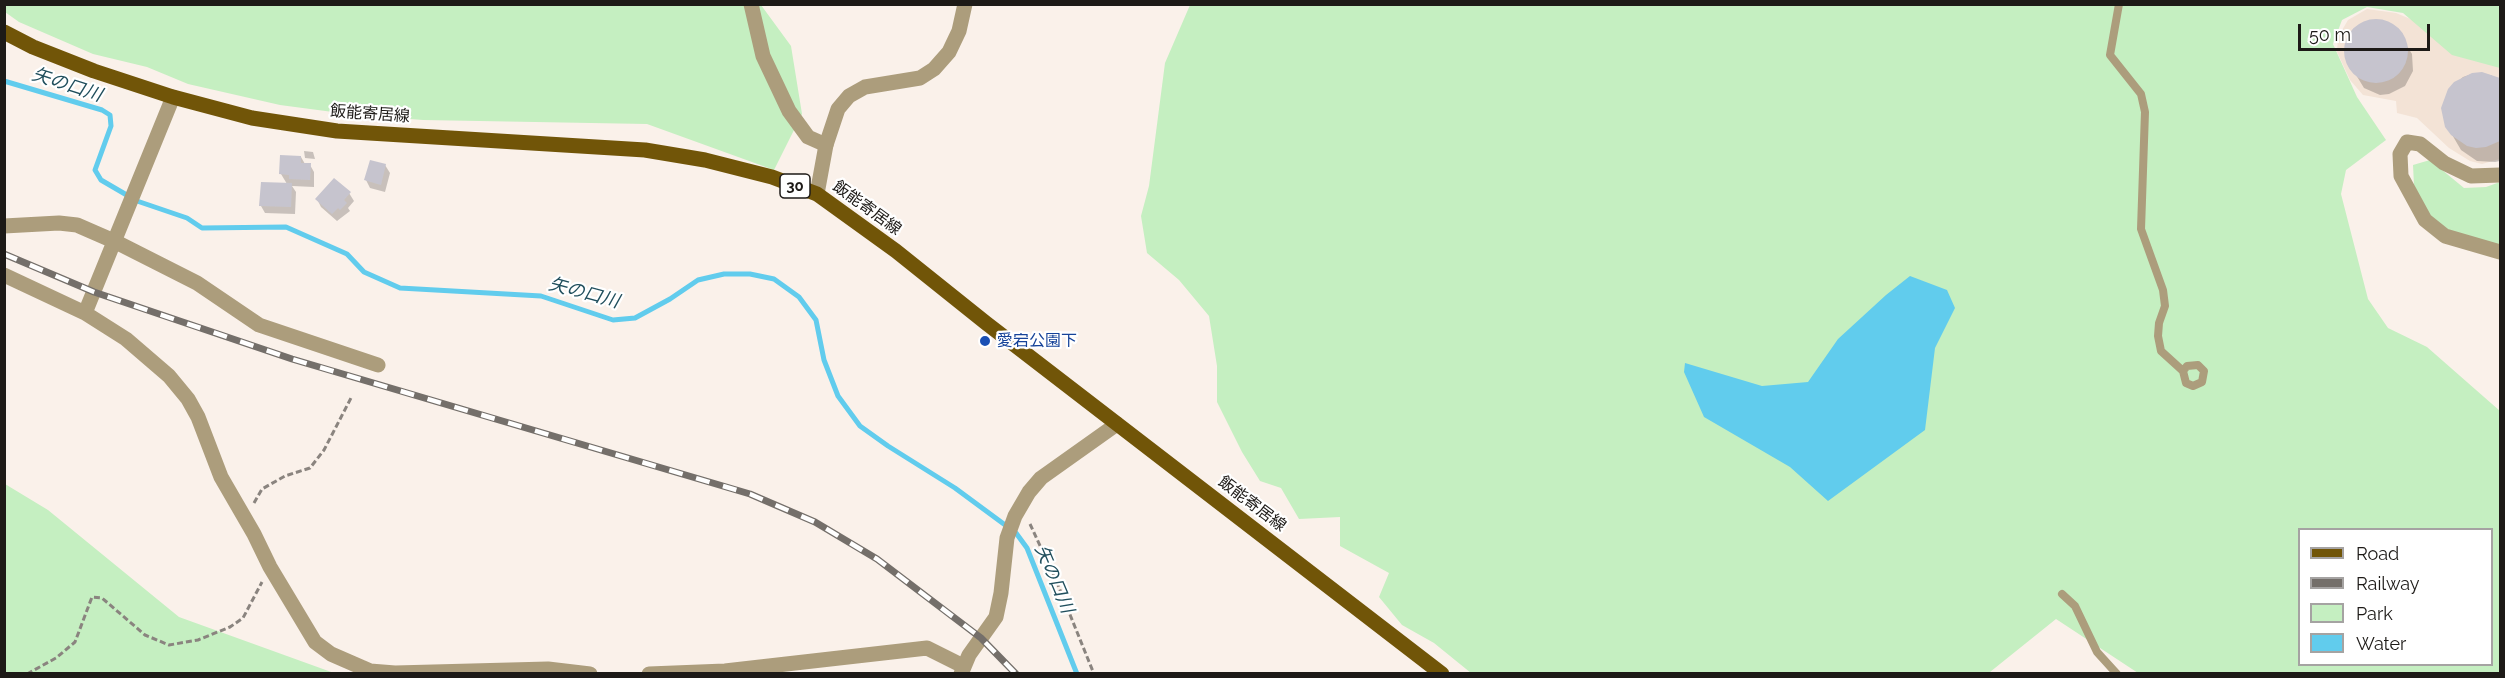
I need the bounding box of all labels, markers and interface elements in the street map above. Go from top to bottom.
scale bar [2301,12,2433,50]
text: 50 m [2309,24,2351,45]
water label: 矢の口川 [29,64,105,106]
street label: 飯能寄居線 [329,102,411,126]
road number: 30 [780,174,810,198]
street label: 飯能寄居線 [829,177,905,239]
water label: 矢の口川 [546,273,622,313]
place label: 愛宕公園下 [997,331,1077,351]
marker: 愛宕公園下 [978,334,992,348]
street label: 飯能寄居線 [1214,472,1290,536]
legend [2298,528,2493,666]
water label: 矢の口川 [1030,542,1078,616]
text: Road [2356,543,2399,564]
text: Railway [2356,573,2420,594]
text: Park [2356,603,2393,624]
text: Water [2356,633,2406,654]

